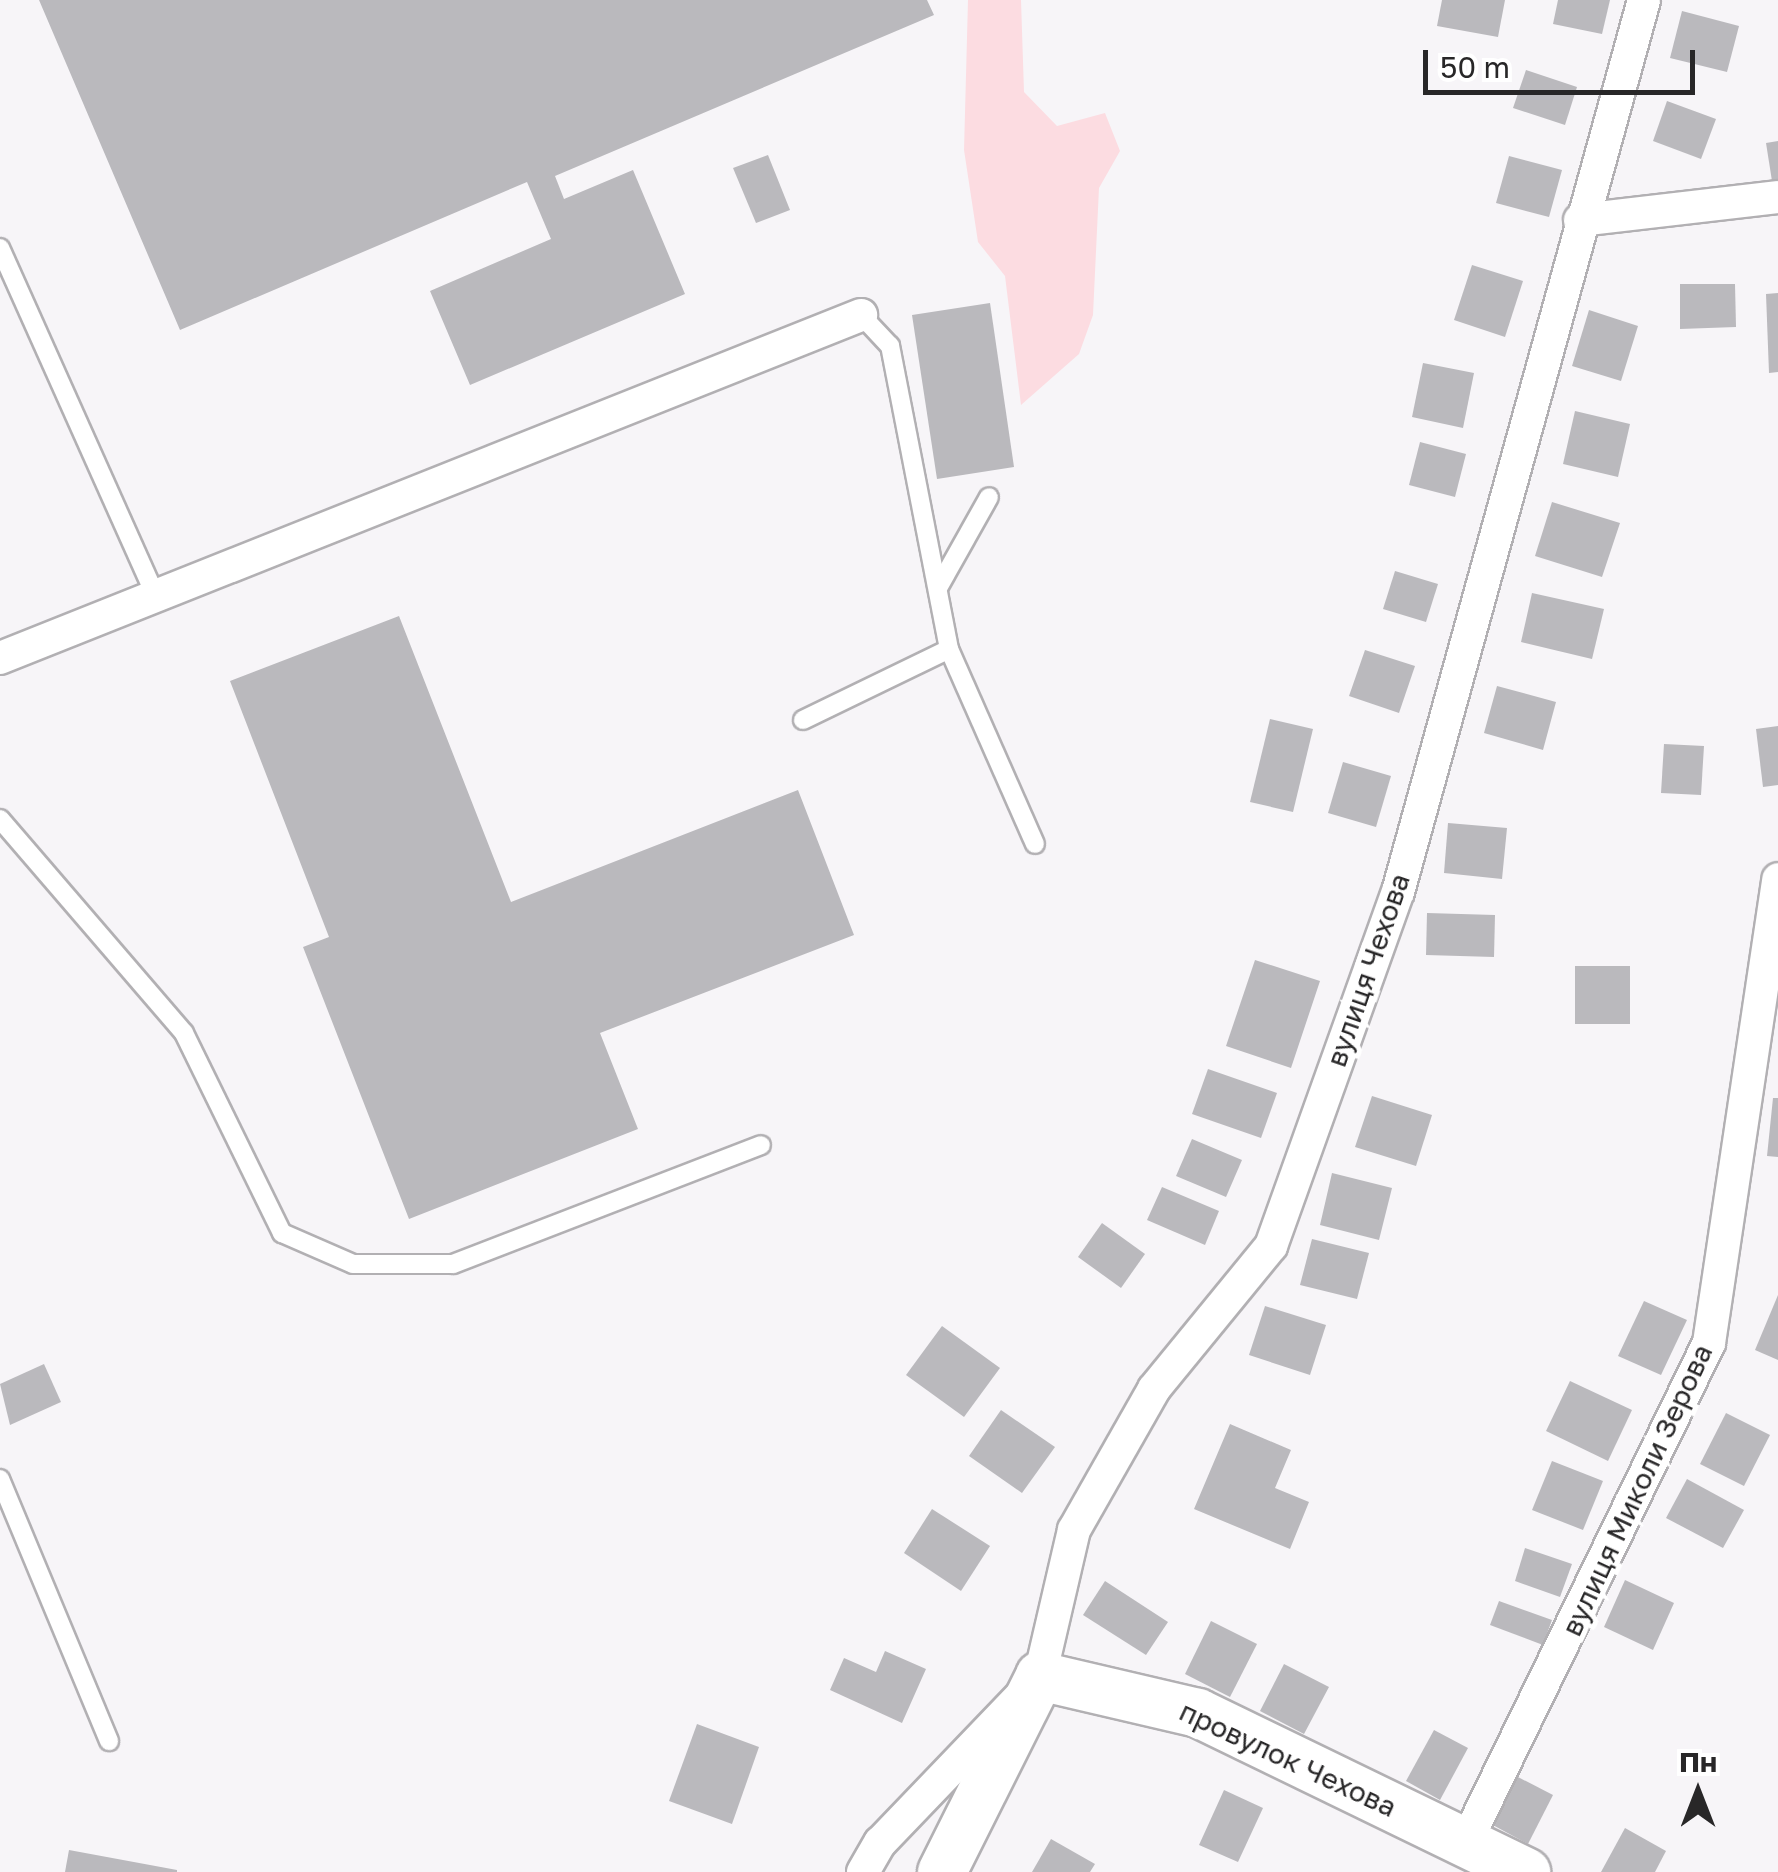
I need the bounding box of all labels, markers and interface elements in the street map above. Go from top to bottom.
scale bar [1428,30,1700,92]
text: 50 m [1440,49,1510,85]
street label: вулиця Чехова [1319,869,1417,1071]
street label: вулиця Миколи Зерова [1555,1339,1719,1641]
street label: провулок Чехова [1174,1694,1402,1824]
north arrow [1648,1742,1748,1842]
text: Пн [1679,1745,1717,1778]

